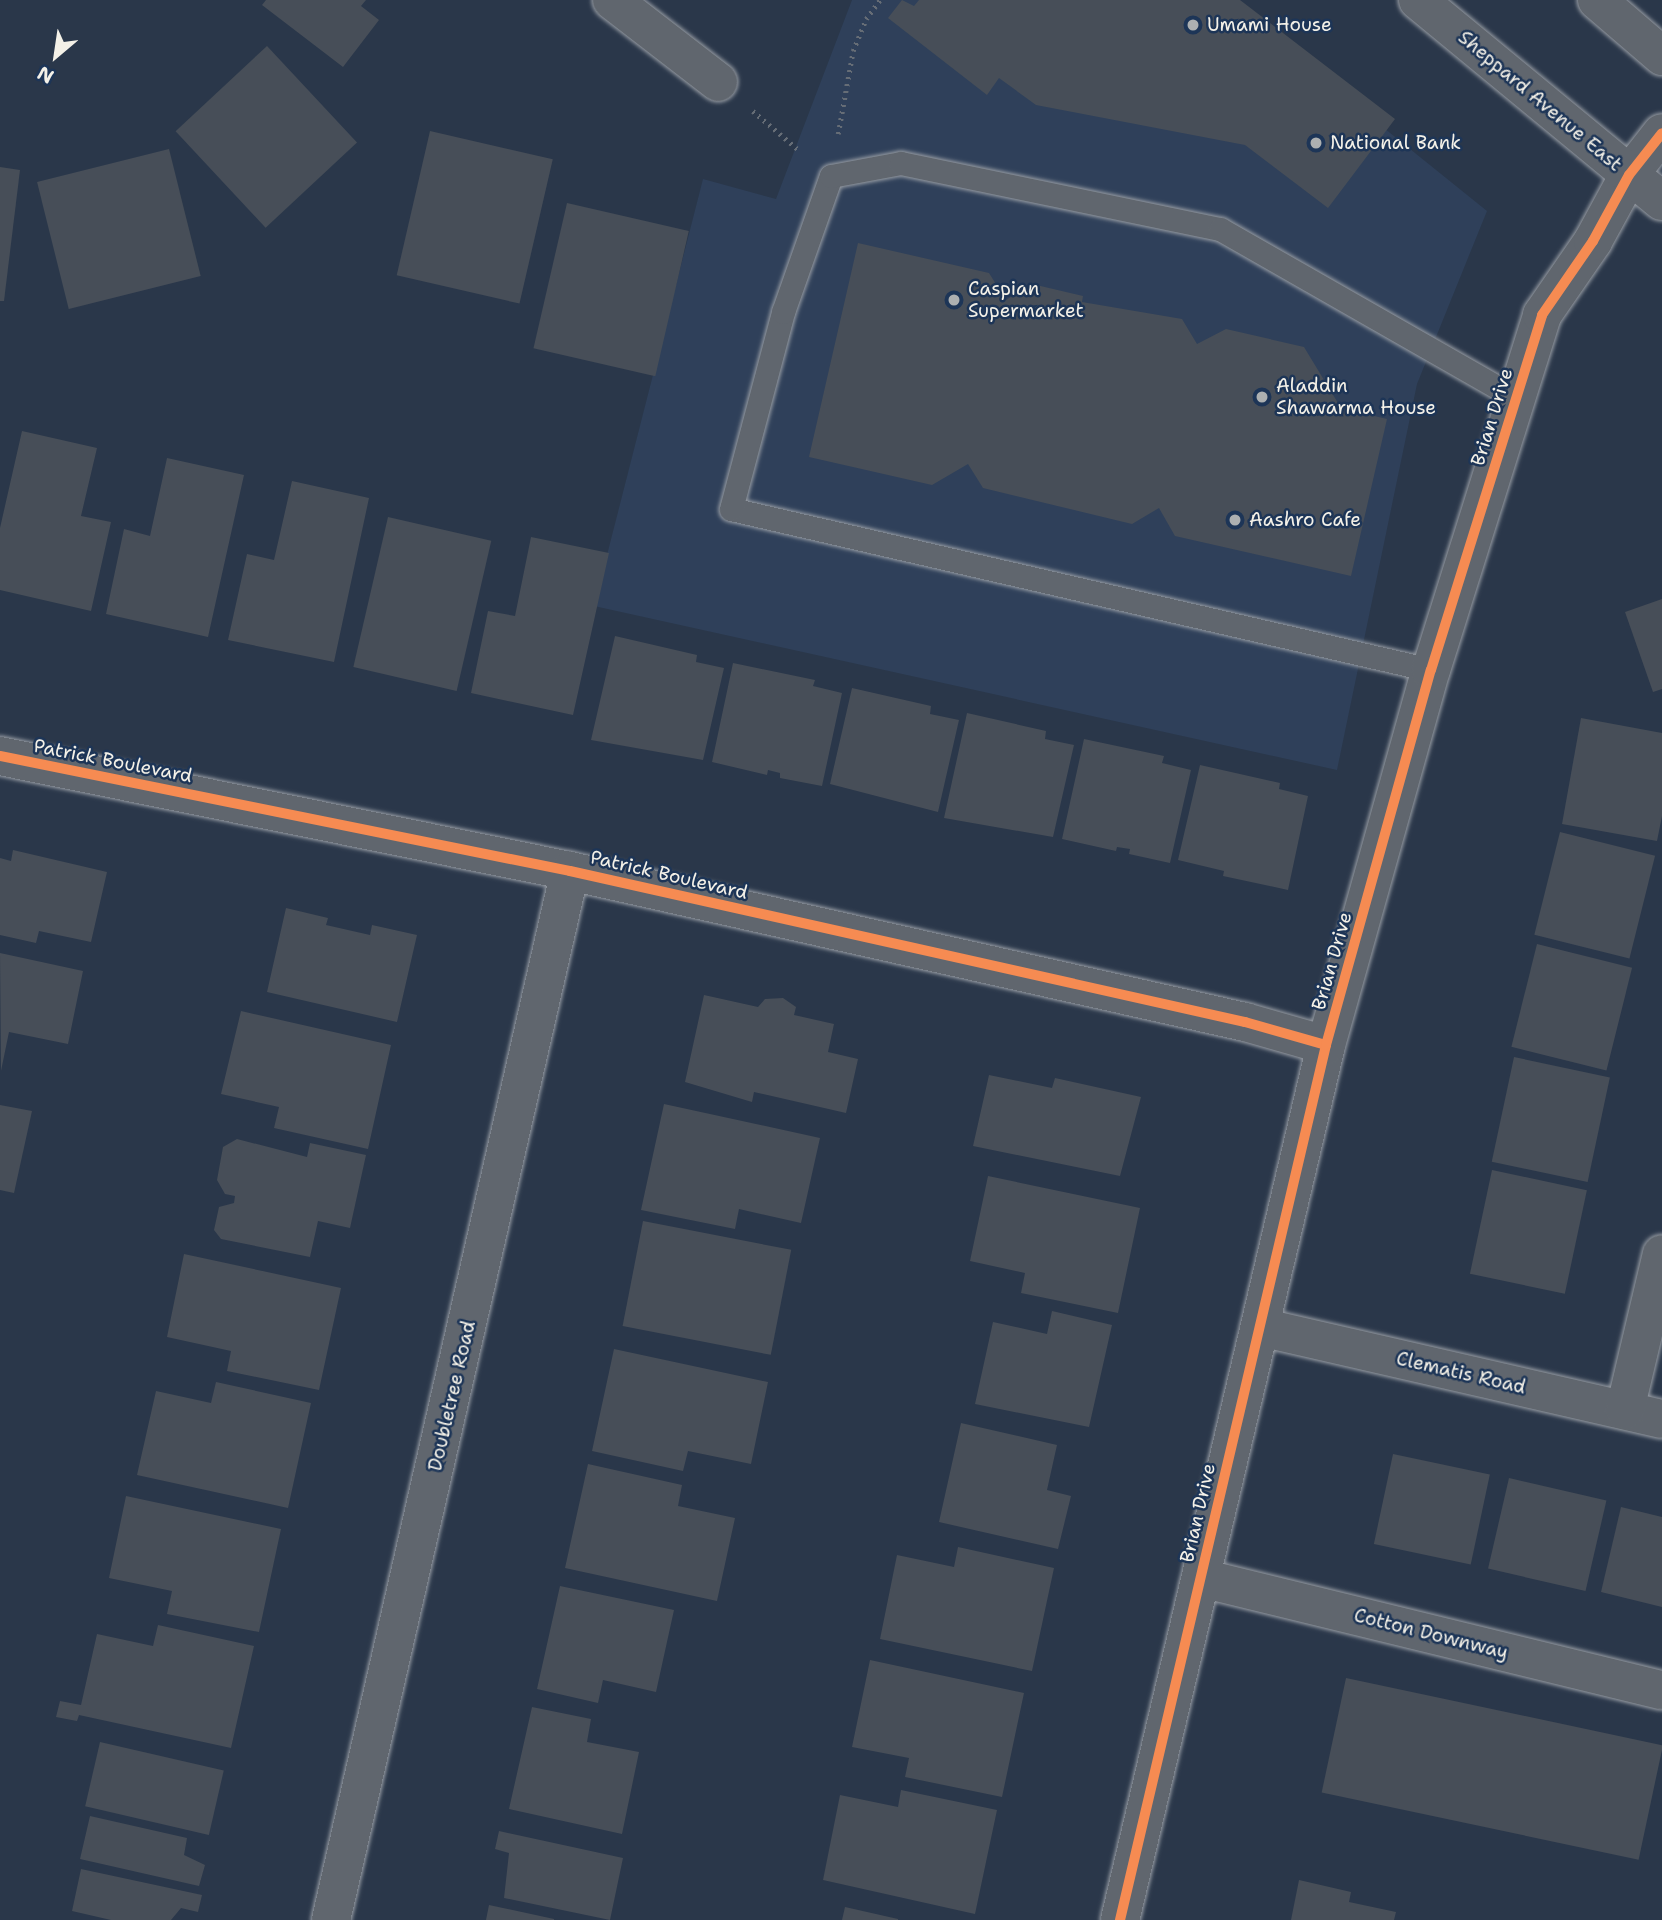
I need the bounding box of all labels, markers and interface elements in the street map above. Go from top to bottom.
place label: Umami House [1207,14,1332,36]
marker: Umami House [1185,17,1201,33]
north arrow [21,21,91,91]
street label: Sheppard Avenue East [1454,26,1626,176]
text: N [33,60,58,89]
place label: National Bank [1330,132,1461,154]
marker: National Bank [1308,135,1324,151]
place label: Caspian Supermarket [968,278,1084,322]
marker: Caspian Supermarket [946,292,962,308]
street label: Brian Drive [1466,365,1518,469]
place label: Aladdin Shawarma House [1276,375,1436,419]
marker: Aladdin Shawarma House [1254,389,1270,405]
place label: Aashro Cafe [1249,509,1361,531]
marker: Aashro Cafe [1227,512,1243,528]
street label: Patrick Boulevard [32,734,194,788]
street label: Patrick Boulevard [588,846,750,904]
street label: Brian Drive [1307,909,1357,1013]
street label: Doubletree Road [424,1319,480,1473]
street label: Clematis Road [1394,1347,1528,1399]
street label: Brian Drive [1176,1461,1220,1565]
street label: Cotton Downway [1352,1604,1510,1664]

